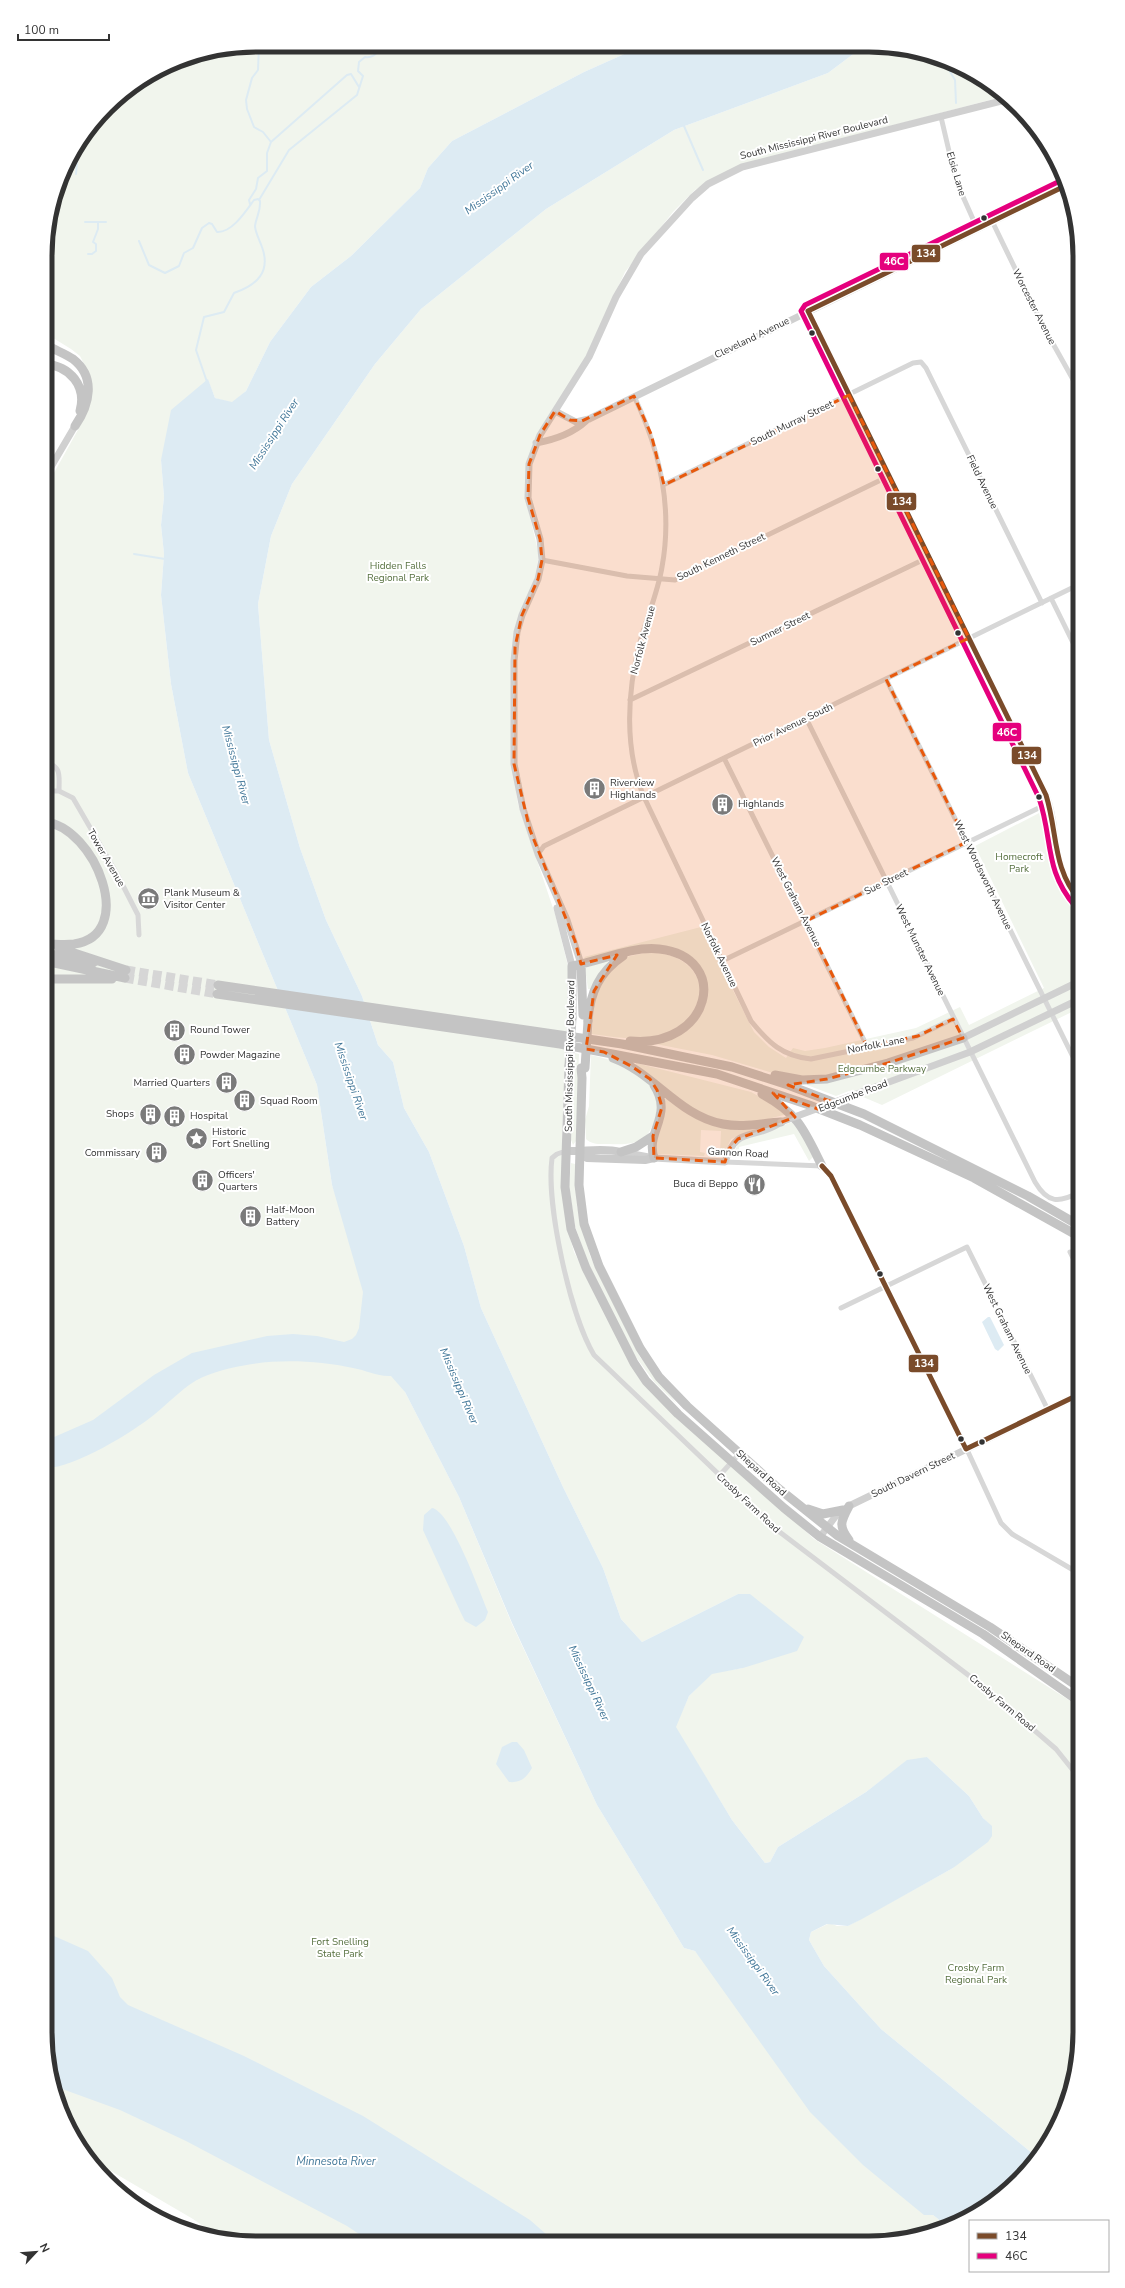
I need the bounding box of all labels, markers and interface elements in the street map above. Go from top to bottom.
scale bar [18,16,109,42]
text: 100 m [24,22,59,38]
street label: South Mississippi River Boulevard [739,113,889,163]
street label: Elsie Lane [943,150,969,198]
water label: Mississippi River [462,157,537,218]
unlabelled marker [979,213,989,223]
line badge: 134 [911,244,941,263]
text: 134 [916,246,936,261]
line badge: 46C [879,252,909,271]
text: 46C [884,254,905,269]
street label: Worcester Avenue [1009,267,1059,347]
street label: Cleveland Avenue [712,314,792,362]
unlabelled marker [807,328,817,338]
water label: Mississippi River [245,395,303,472]
street label: South Murray Street [748,397,836,449]
street label: Field Avenue [963,453,1001,511]
unlabelled marker [873,464,883,474]
line badge: 134 [886,492,917,511]
text: 134 [892,494,912,509]
street label: South Kenneth Street [675,529,768,584]
park label: Hidden Falls Regional Park [367,559,430,585]
street label: Norfolk Avenue [627,604,659,676]
street label: Sumner Street [748,608,813,649]
unlabelled marker [953,628,963,638]
street label: Prior Avenue South [751,700,835,750]
line badge: 46C [992,722,1022,742]
water label: Mississippi River [218,724,254,807]
text: 46C [997,725,1018,740]
line badge: 134 [1011,746,1042,765]
text: 134 [1017,748,1037,763]
building icon: Riverview Highlands [581,776,607,802]
place label: Riverview Highlands [610,776,656,802]
building icon: Highlands [710,791,736,817]
unlabelled marker [1034,792,1044,802]
place label: Highlands [738,797,784,811]
street label: West Wordsworth Avenue [950,818,1016,932]
street label: Tower Avenue [84,827,128,889]
park label: Homecroft Park [995,850,1043,876]
street label: West Graham Avenue [767,855,825,949]
street label: Sue Street [862,865,911,899]
museum icon: Plank Museum & Visitor Center [135,886,161,912]
place label: Plank Museum & Visitor Center [163,886,240,912]
street label: West Munster Avenue [892,902,948,998]
street label: Norfolk Avenue [697,920,741,990]
street label: South Mississippi River Boulevard [562,980,578,1132]
building icon: Round Tower [162,1017,188,1043]
place label: Round Tower [190,1023,250,1037]
street label: Norfolk Lane [846,1033,906,1057]
water label: Mississippi River [331,1040,372,1123]
building icon: Powder Magazine [171,1042,197,1068]
place label: Powder Magazine [200,1048,280,1062]
park label: Edgcumbe Parkway [838,1062,927,1076]
building icon: Married Quarters [213,1070,239,1096]
place label: Married Quarters [133,1076,210,1090]
street label: Edgcumbe Road [816,1076,890,1116]
building icon: Squad Room [232,1088,258,1114]
place label: Squad Room [260,1094,318,1108]
building icon: Shops [137,1101,163,1127]
building icon: Hospital [162,1103,188,1129]
place label: Shops [106,1107,134,1121]
place label: Hospital [190,1109,228,1123]
place icon: Historic Fort Snelling [184,1125,210,1151]
place label: Historic Fort Snelling [212,1125,270,1151]
building icon: Commissary [143,1140,169,1166]
street label: Gannon Road [707,1144,769,1162]
place label: Commissary [85,1146,141,1160]
building icon: Officers' Quarters [190,1168,216,1194]
place label: Officers' Quarters [218,1168,258,1194]
restaurant icon: Buca di Beppo [741,1171,767,1197]
place label: Buca di Beppo [673,1177,738,1191]
building icon: Half-Moon Battery [238,1203,264,1229]
place label: Half-Moon Battery [266,1203,315,1229]
unlabelled marker [875,1269,885,1279]
street label: West Graham Avenue [979,1282,1035,1376]
water label: Mississippi River [436,1345,482,1428]
line badge: 134 [908,1354,939,1373]
text: 134 [914,1356,934,1371]
unlabelled marker [956,1434,966,1444]
unlabelled marker [977,1437,987,1447]
street label: Shepard Road [733,1447,789,1500]
street label: South Davern Street [869,1448,958,1501]
street label: Crosby Farm Road [713,1470,783,1536]
street label: Shepard Road [998,1628,1058,1676]
water label: Mississippi River [565,1643,614,1724]
street label: Crosby Farm Road [966,1671,1038,1735]
water label: Mississippi River [723,1924,784,1999]
park label: Fort Snelling State Park [311,1935,369,1961]
park label: Crosby Farm Regional Park [945,1961,1008,1987]
water label: Minnesota River [296,2154,377,2169]
legend [969,2220,1109,2272]
text: 134 [1005,2228,1027,2244]
north arrow [16,2232,56,2272]
text: N [36,2241,53,2255]
text: 46C [1005,2248,1027,2264]

